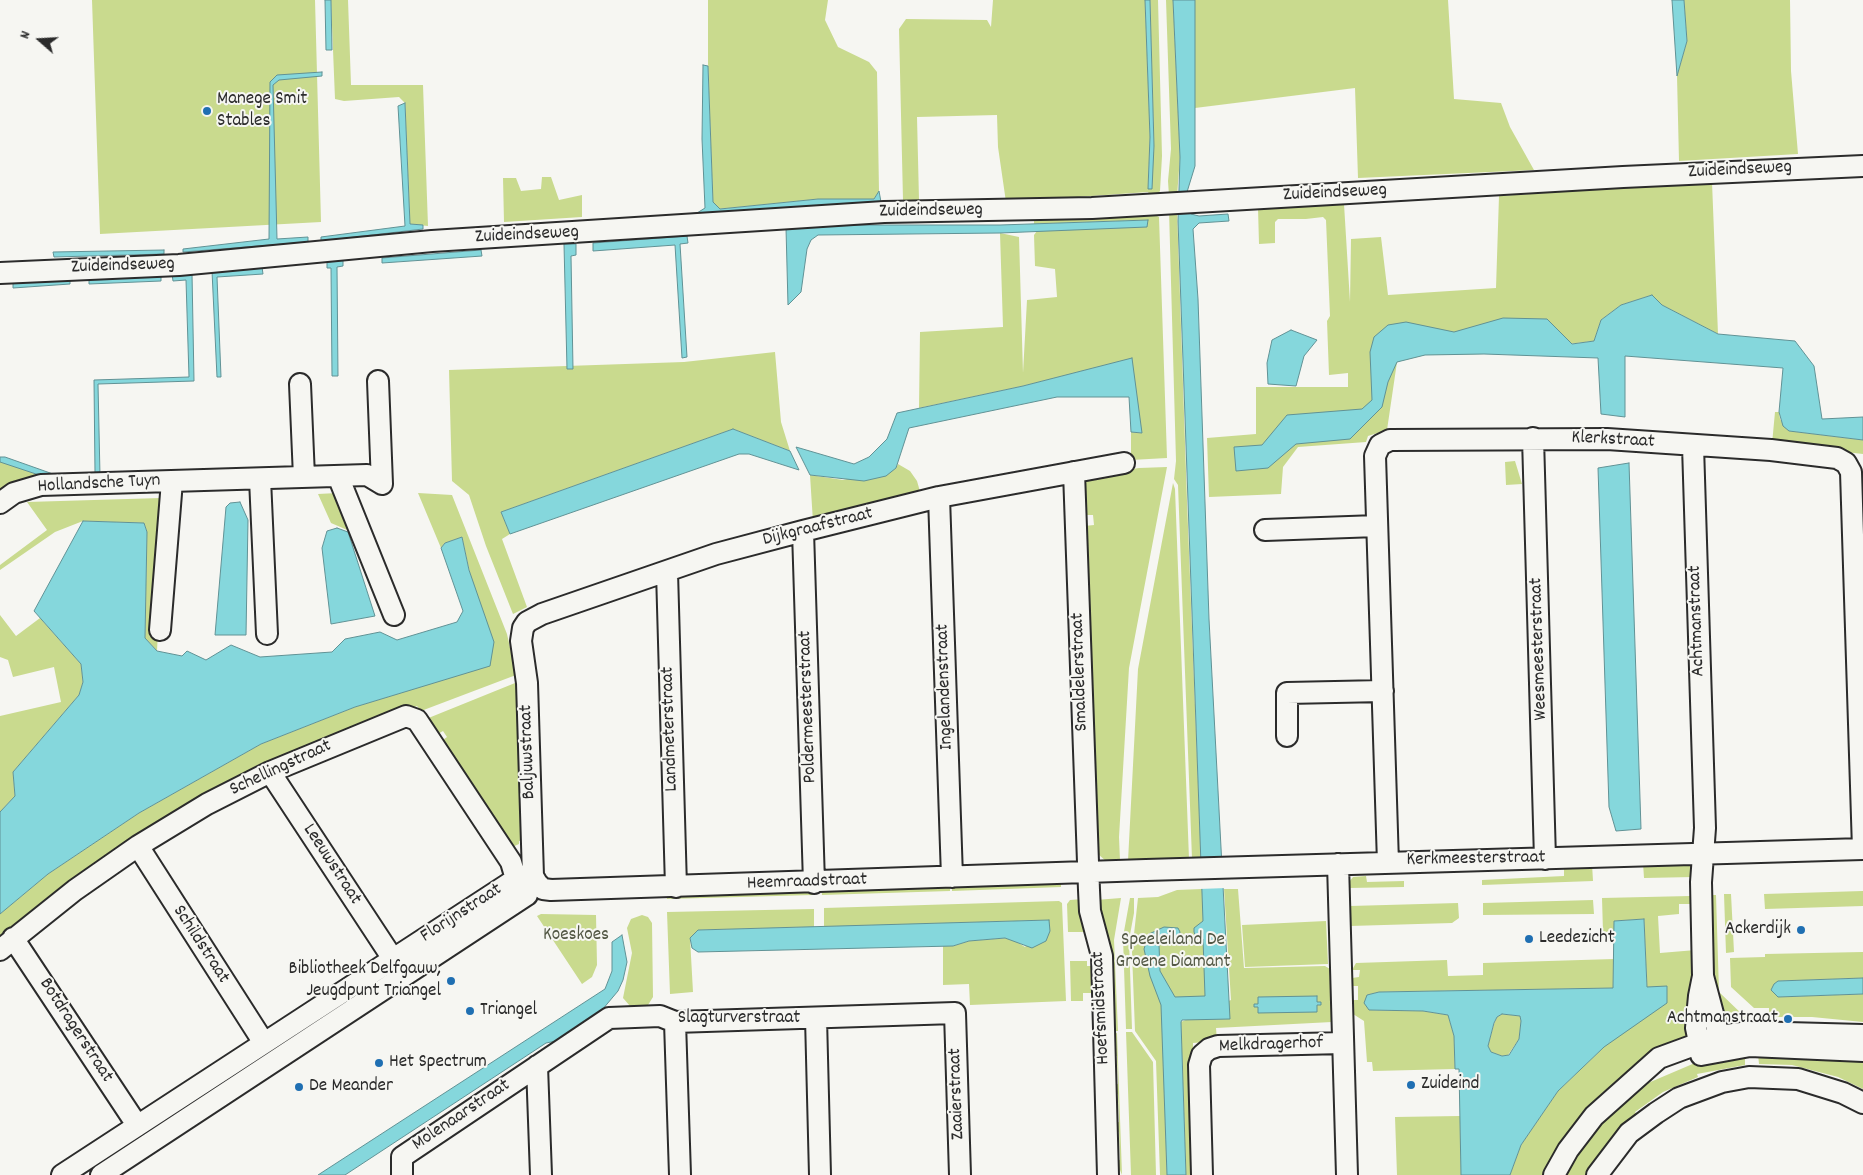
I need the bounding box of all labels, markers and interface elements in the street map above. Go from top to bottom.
north arrow [15,15,65,65]
text: N [15,29,36,42]
place label: Manege Smit Stables [217,89,307,133]
marker: Manege Smit Stables [201,105,213,117]
street label: Zuideindseweg [1688,157,1792,185]
street label: Zuideindseweg [1283,180,1387,208]
street label: Zuideindseweg [879,200,983,224]
street label: Zuideindseweg [475,222,579,250]
street label: Zuideindseweg [71,254,175,280]
street label: Klerkstraat [1571,427,1655,455]
street label: Hollandsche Tuyn [37,470,161,500]
street label: Dijkgraafstraat [761,503,875,553]
street label: Achtmanstraat [1685,565,1711,677]
street label: Weesmeesterstraat [1526,577,1554,721]
street label: Smaldelerstraat [1068,612,1094,732]
street label: Ingelandenstraat [932,623,960,751]
street label: Poldermeesterstraat [795,630,823,784]
street label: Landmeterstraat [657,666,685,792]
street label: Baljuwstraat [516,704,542,800]
street label: Schellingstraat [227,736,335,802]
street label: Leeuwstraat [296,820,366,910]
street label: Kerkmeesterstraat [1406,847,1546,873]
street label: Heemraadstraat [747,870,867,896]
street label: Florijnstraat [417,879,507,949]
street label: Schildstraat [166,902,234,988]
place label: Ackerdijk [1725,919,1791,941]
marker: Ackerdijk [1795,924,1807,936]
park label: Koeskoes [543,925,609,947]
place label: Leedezicht [1539,928,1615,950]
park label: Speeleiland De Groene Diamant [1116,930,1230,974]
marker: Leedezicht [1523,933,1535,945]
street label: Hoefsmidstraat [1088,951,1116,1065]
place label: Bibliotheek Delfgauw, Jeugdpunt Triangel [289,959,441,1003]
street label: Botdragerstraat [33,974,117,1088]
marker: Bibliotheek Delfgauw, Jeugdpunt Triangel [445,975,457,987]
place label: Triangel [480,1000,537,1022]
marker: Triangel [464,1005,476,1017]
street label: Slagturverstraat [678,1008,800,1030]
place label: Achtmanstraat [1667,1008,1778,1030]
marker: Achtmanstraat [1782,1013,1794,1025]
street label: Melkdragerhof [1219,1033,1323,1059]
street label: Zaaierstraat [945,1048,971,1140]
place label: Het Spectrum [389,1052,487,1074]
marker: Het Spectrum [373,1057,385,1069]
place label: Zuideind [1421,1074,1479,1096]
street label: Molenaarstraat [409,1075,515,1157]
place label: De Meander [309,1076,393,1098]
marker: Zuideind [1405,1079,1417,1091]
marker: De Meander [293,1081,305,1093]

